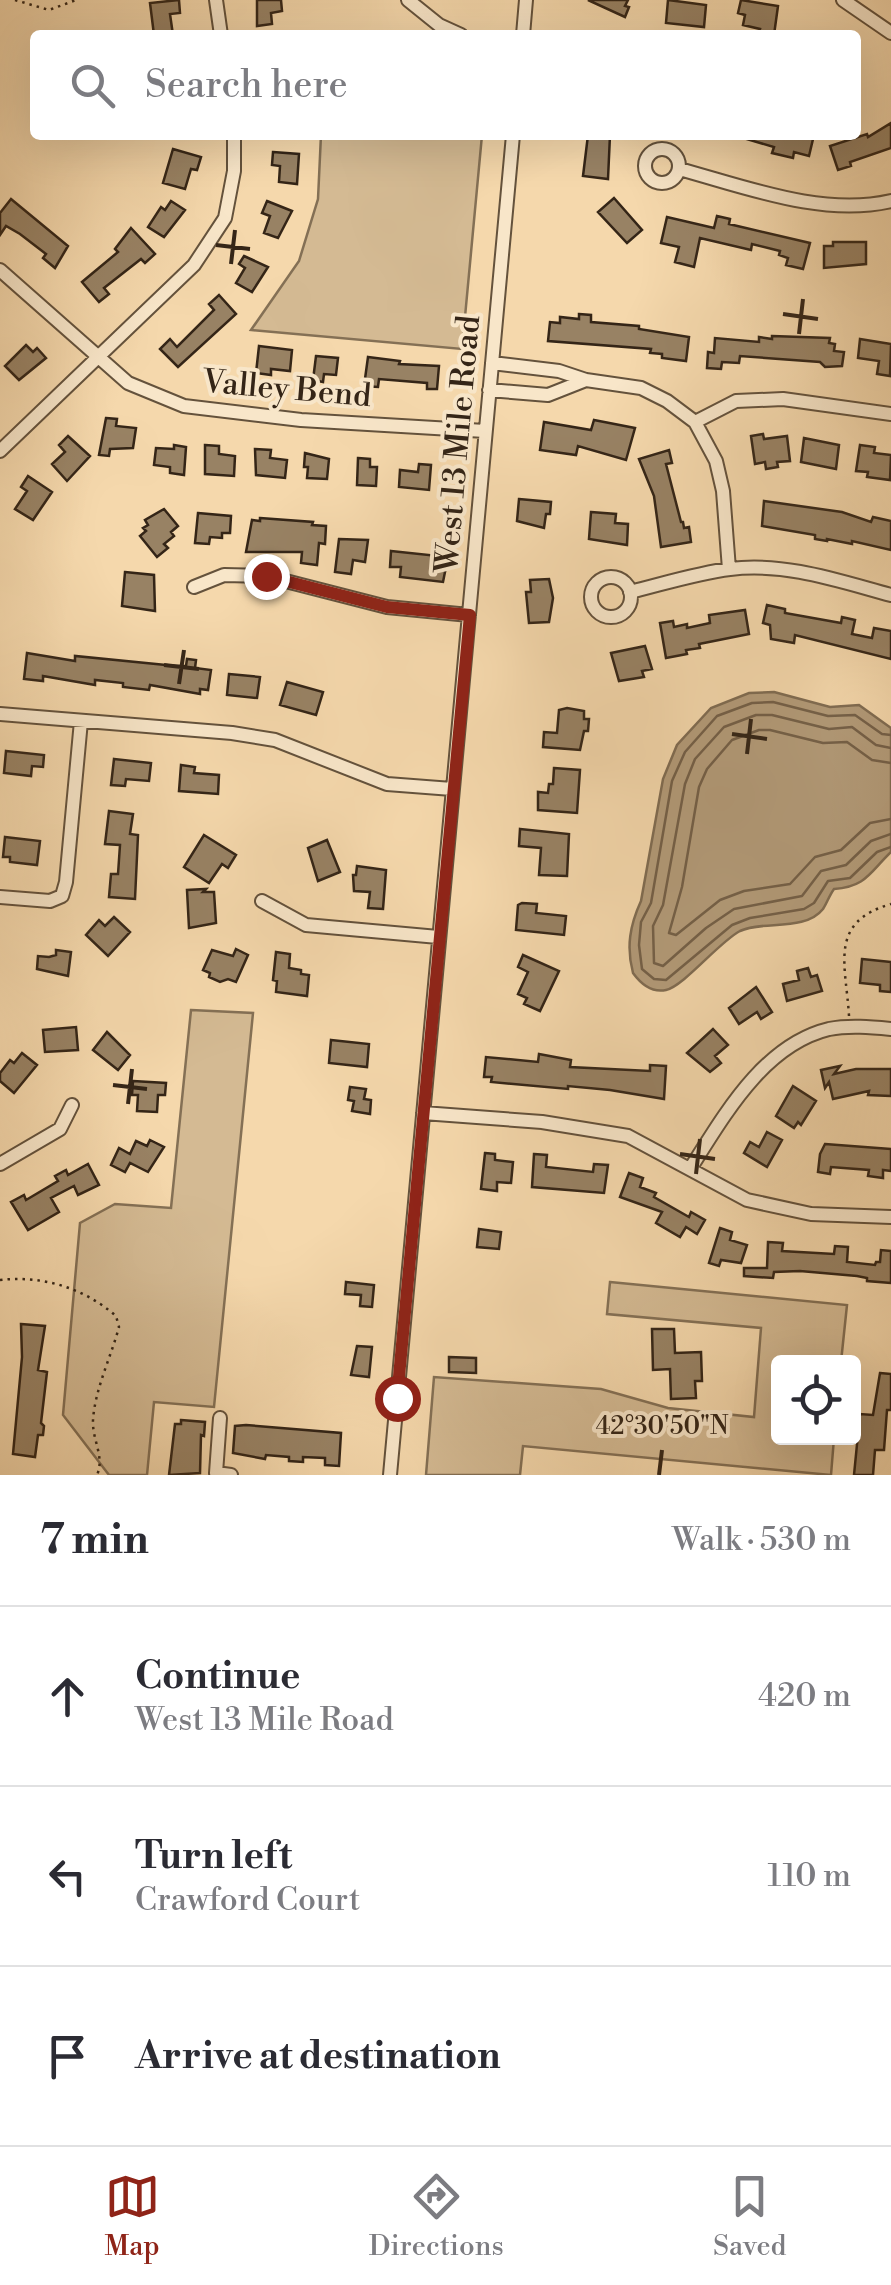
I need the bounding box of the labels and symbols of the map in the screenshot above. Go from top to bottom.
street label: West 13 Mile Road [427,314,489,576]
street label: Valley Bend [200,362,373,416]
route end [244,554,290,600]
route start [375,1376,421,1422]
text: 42°30'50"N [595,1411,729,1442]

